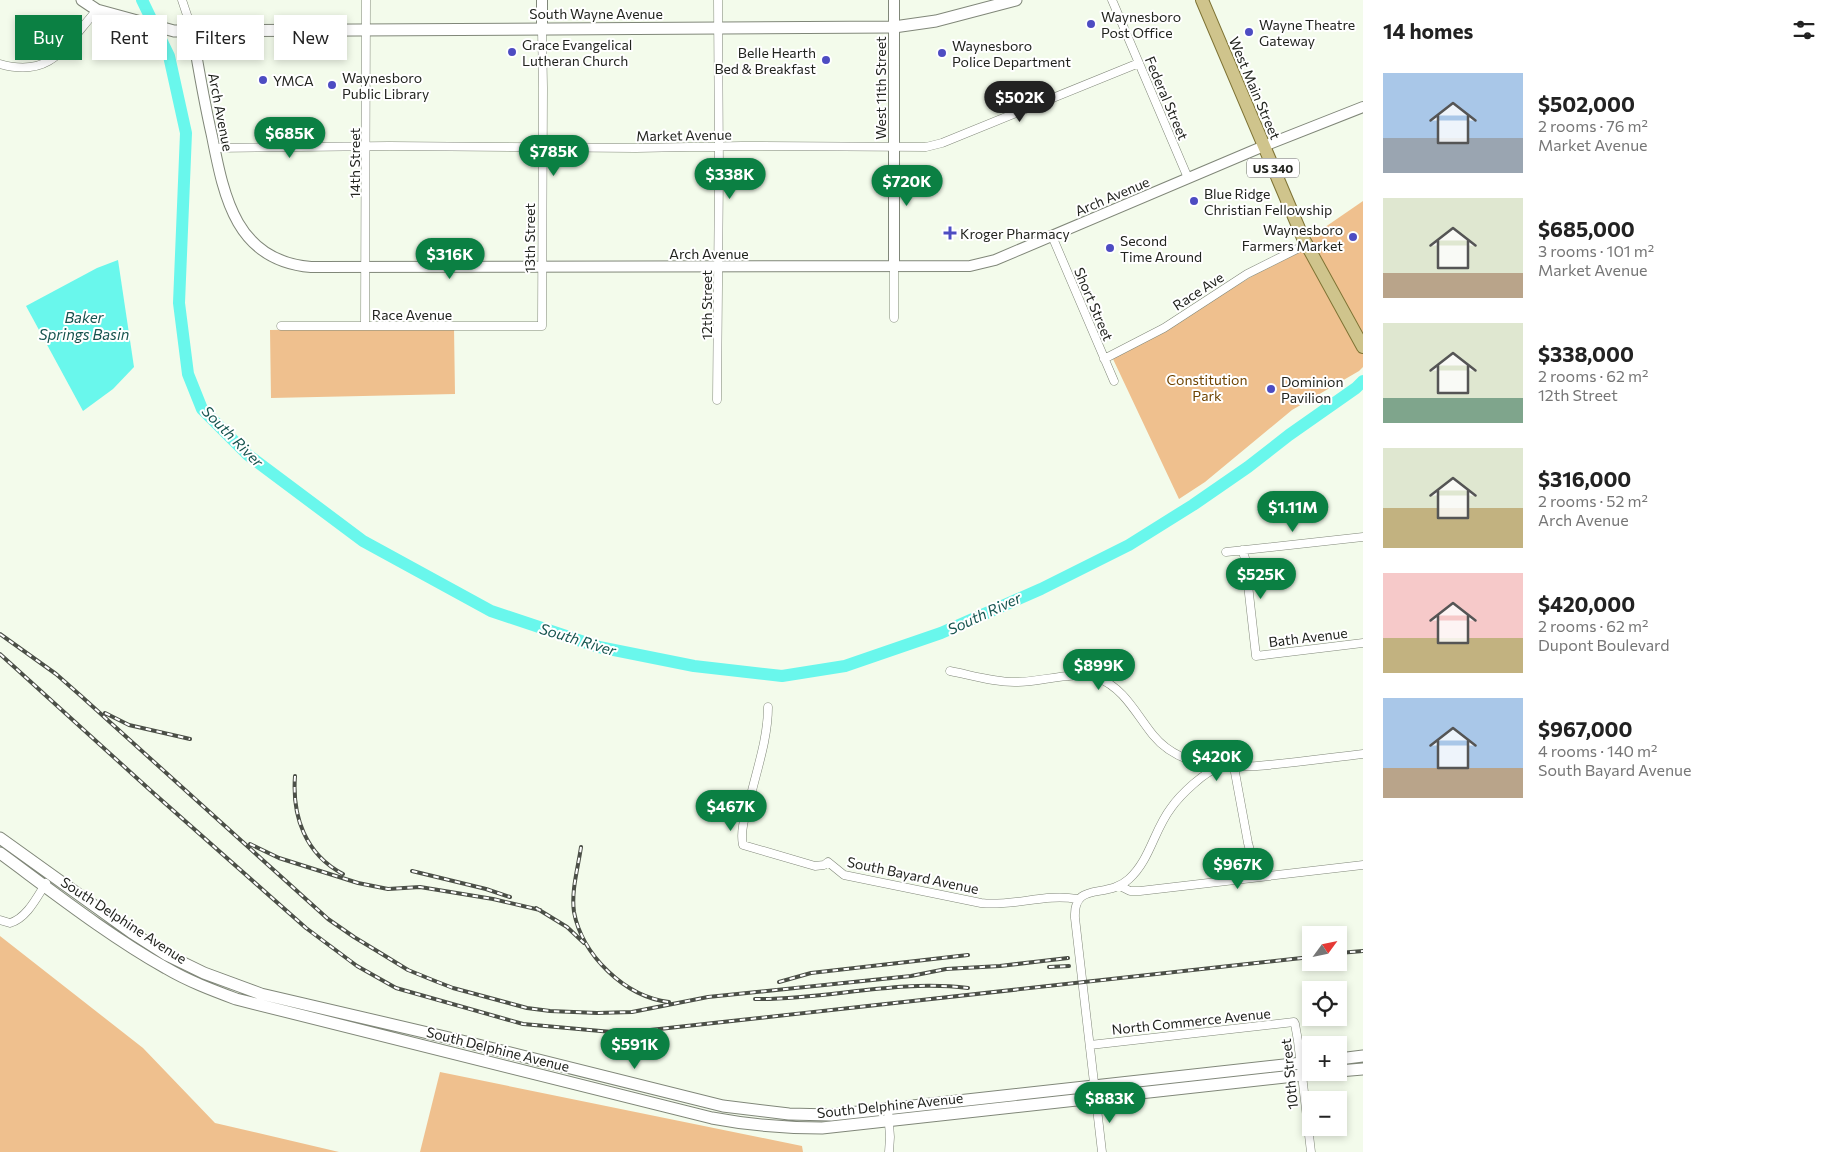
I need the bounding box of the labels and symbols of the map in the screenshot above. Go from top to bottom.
street label: South Wayne Avenue [529,5,663,22]
place label: Waynesboro Post Office [1101,8,1181,41]
place label: Wayne Theatre Gateway [1259,16,1355,49]
marker: Waynesboro Post Office [1085,18,1097,30]
marker: Wayne Theatre Gateway [1243,26,1255,38]
street label: West Main Street [1226,34,1284,142]
place label: Grace Evangelical Lutheran Church [522,36,632,69]
street label: West 11th Street [872,36,889,140]
place label: Waynesboro Police Department [952,37,1071,70]
place label: Belle Hearth Bed & Breakfast [714,44,816,77]
marker: Grace Evangelical Lutheran Church [506,46,518,58]
marker: Waynesboro Police Department [936,47,948,59]
marker: Belle Hearth Bed & Breakfast [820,54,832,66]
street label: Federal Street [1142,54,1192,143]
place label: Waynesboro Public Library [342,69,429,102]
street label: Arch Avenue [205,71,237,153]
place label: YMCA [273,72,314,89]
marker: YMCA [257,74,269,86]
marker: Waynesboro Public Library [326,79,338,91]
pin: $502K [985,80,1055,123]
pin: $685K [255,116,325,159]
street label: Market Avenue [636,126,732,144]
street label: 14th Street [346,128,363,198]
pin: $785K [519,134,589,177]
pin: $338K [695,158,765,200]
road number: US 340 [1247,158,1299,178]
pin: $720K [872,164,942,207]
street label: Arch Avenue [1072,173,1152,219]
place label: Blue Ridge Christian Fellowship [1204,185,1332,218]
marker: Blue Ridge Christian Fellowship [1188,195,1200,207]
street label: 13th Street [521,203,538,273]
place label: Waynesboro Farmers Market [1242,221,1343,254]
place label: Kroger Pharmacy [960,225,1070,242]
marker: Kroger Pharmacy [944,227,956,239]
marker: Waynesboro Farmers Market [1347,231,1359,243]
place label: Second Time Around [1120,232,1202,265]
pin: $316K [415,238,485,280]
marker: Second Time Around [1104,242,1116,254]
street label: Arch Avenue [669,245,749,262]
street label: Short Street [1071,265,1117,344]
street label: Race Ave [1169,268,1227,314]
street label: 12th Street [698,270,715,340]
street label: Race Avenue [372,306,452,323]
water label: Baker Springs Basin [39,308,129,343]
park label: Constitution Park [1167,371,1247,404]
place label: Dominion Pavilion [1281,373,1344,406]
marker: Dominion Pavilion [1265,383,1277,395]
water label: South River [199,402,268,471]
pin: $1.11M [1252,490,1334,533]
pin: $525K [1226,558,1296,600]
water label: South River [944,588,1025,638]
water label: South River [538,619,619,659]
street label: Bath Avenue [1268,624,1348,650]
pin: $899K [1064,648,1134,691]
pin: $420K [1182,740,1252,782]
pin: $467K [696,790,766,832]
pin: $967K [1203,848,1273,890]
street label: South Bayard Avenue [846,853,980,897]
street label: South Delphine Avenue [58,873,190,967]
north arrow [1302,926,1348,971]
street label: North Commerce Avenue [1111,1004,1271,1038]
street label: South Delphine Avenue [425,1023,571,1075]
pin: $591K [600,1028,670,1070]
street label: 10th Street [1277,1037,1301,1110]
pin: $883K [1075,1082,1145,1124]
street label: South Delphine Avenue [816,1089,964,1121]

